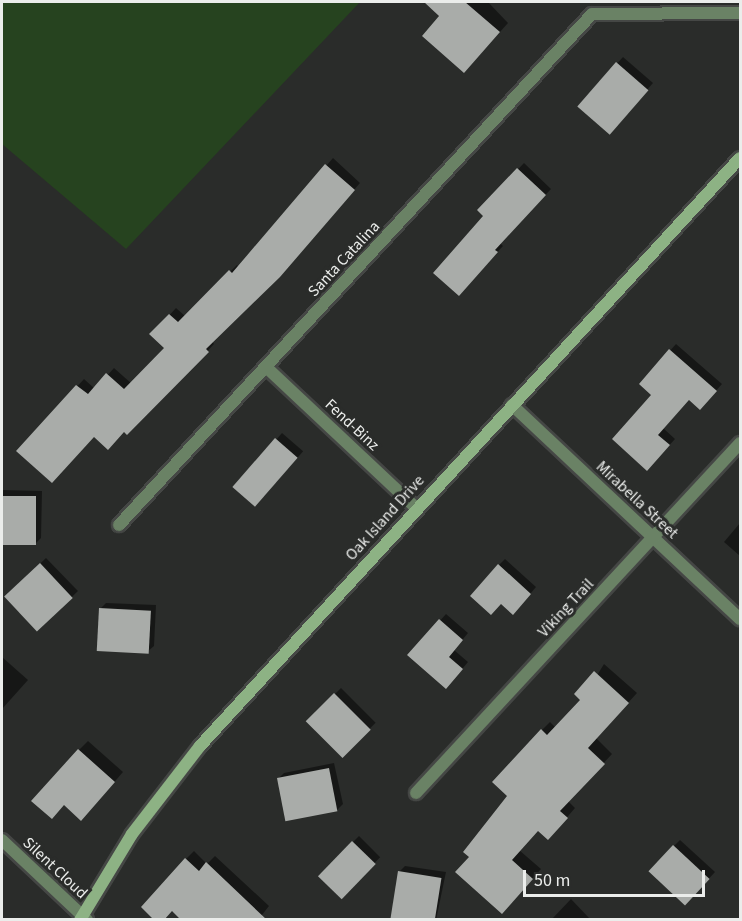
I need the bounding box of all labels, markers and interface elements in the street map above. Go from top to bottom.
street label: Santa Catalina [304,217,384,301]
street label: Fend-Binz [321,395,383,455]
street label: Mirabella Street [592,457,682,543]
street label: Oak Island Drive [342,471,428,565]
street label: Viking Trail [534,575,598,641]
street label: Silent Cloud [19,833,91,903]
scale bar [526,858,708,896]
text: 50 m [534,868,570,893]

